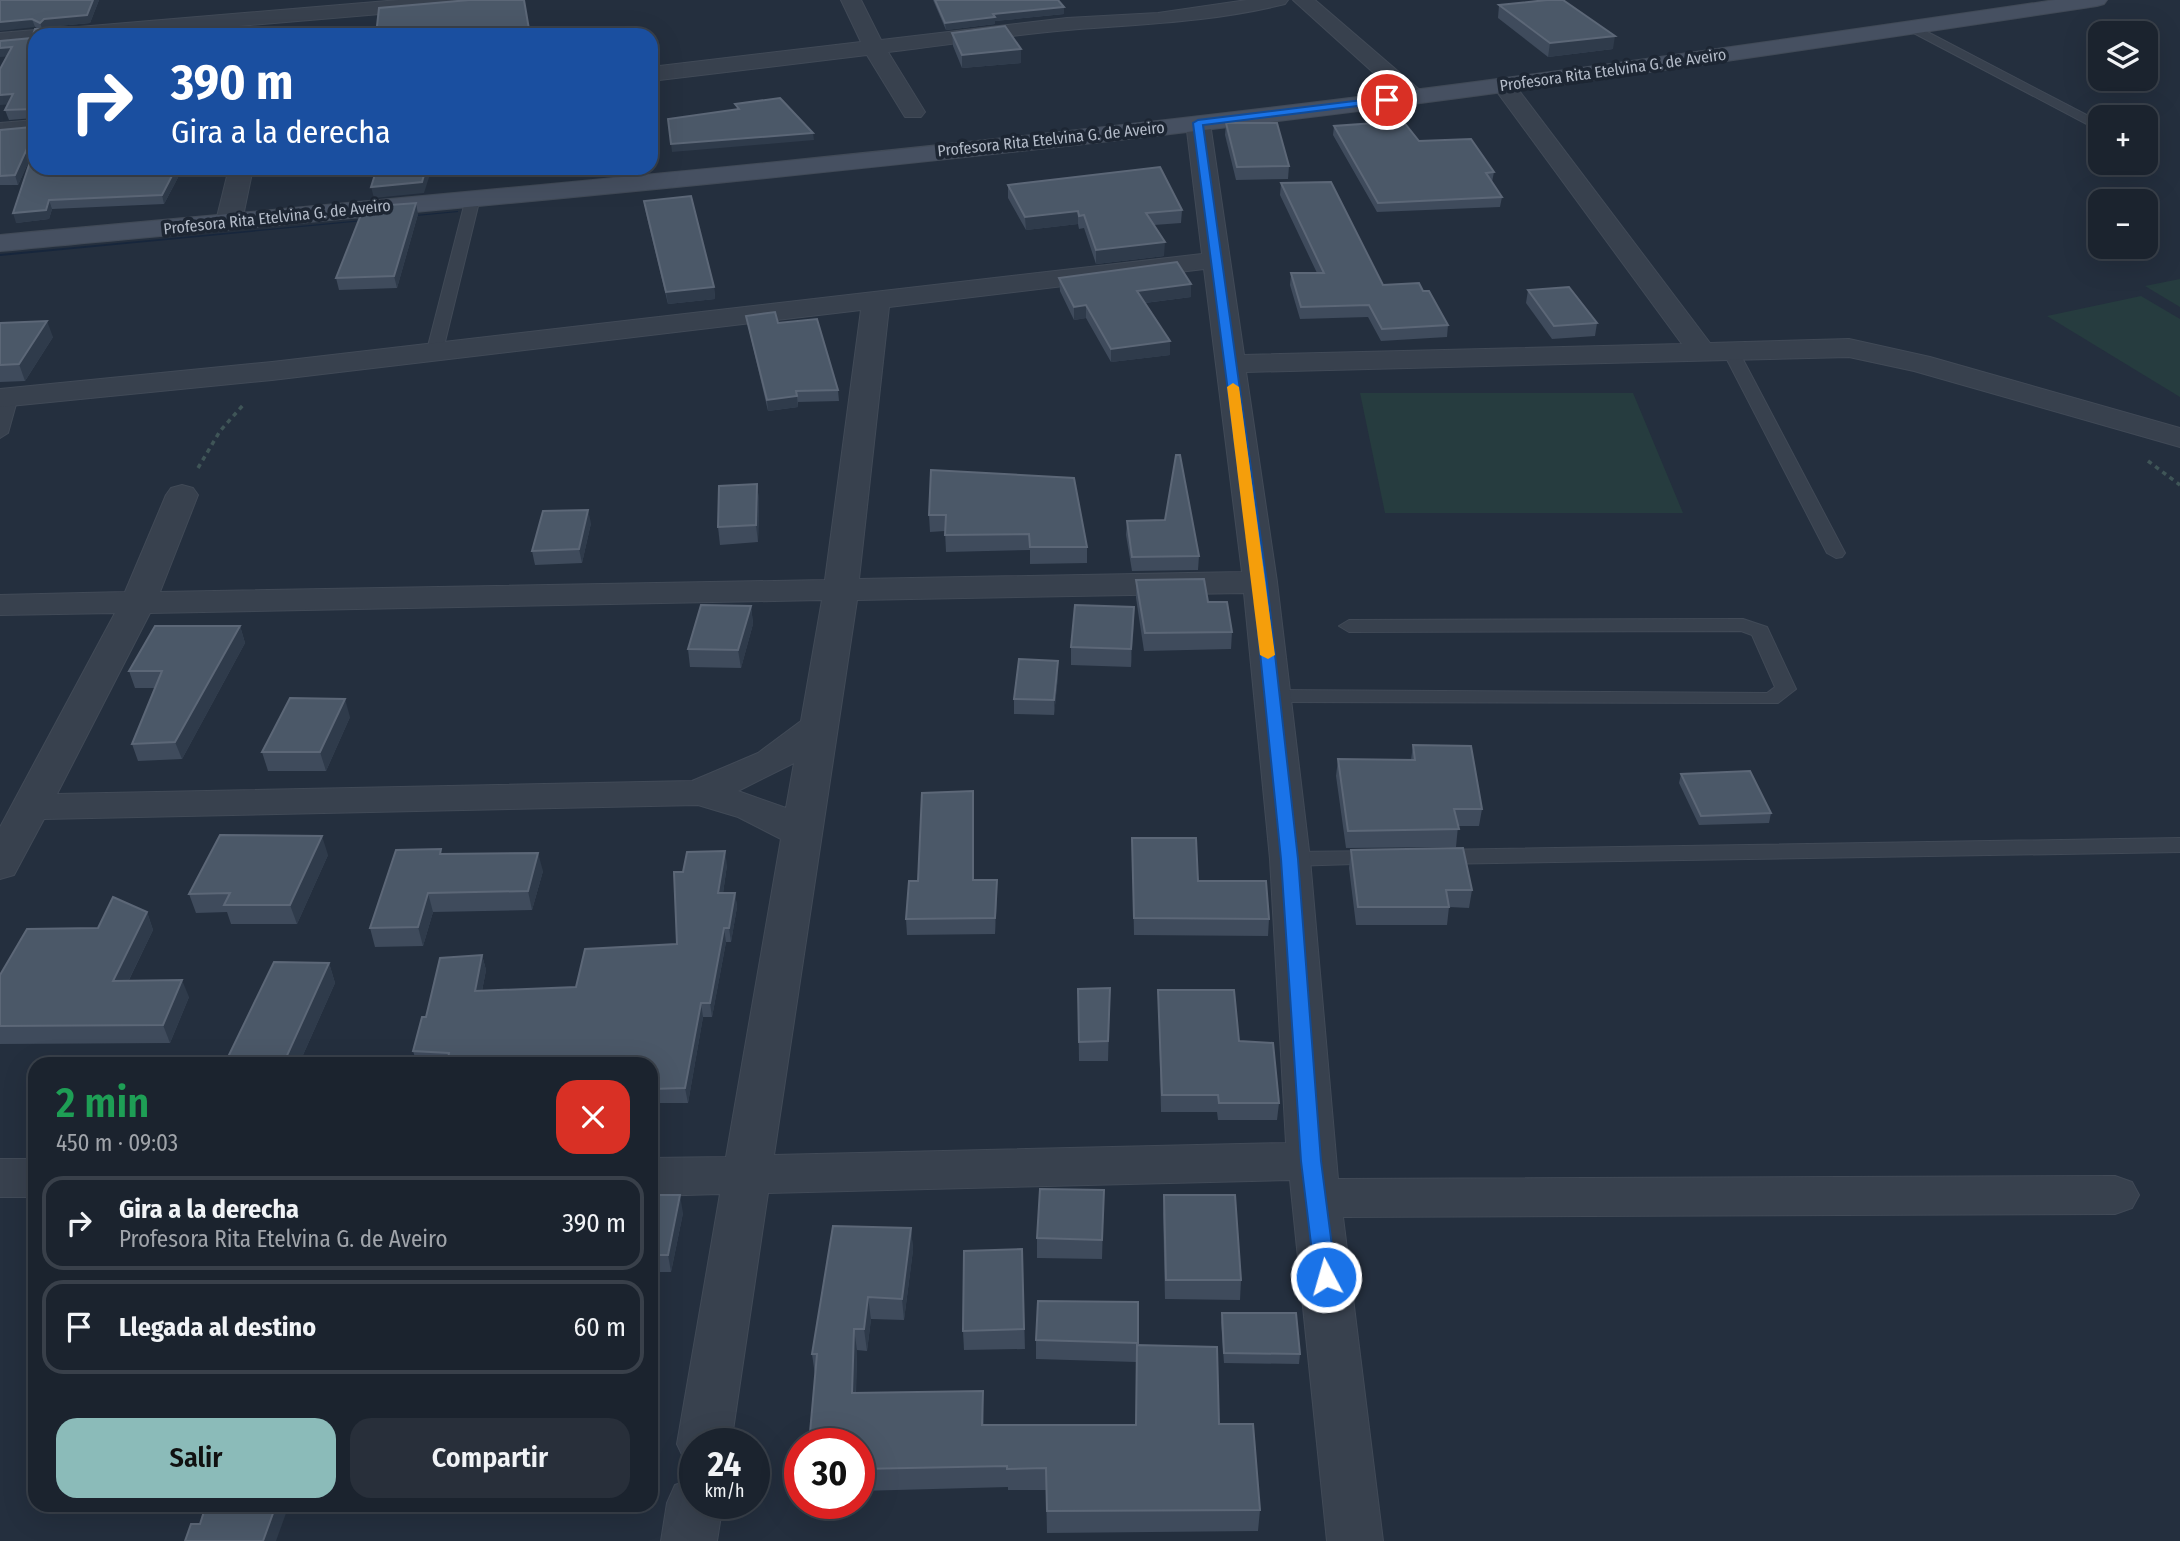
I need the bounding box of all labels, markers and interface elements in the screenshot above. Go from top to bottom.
map controls [2088,21,2158,259]
button: layers [2088,21,2158,91]
street label: Profesora Rita Etelvina G. de Aveiro [1498,45,1728,95]
text: 390 m [171,53,293,112]
icon: right [56,56,147,147]
pin [1357,70,1417,130]
icon: arrive [1368,81,1406,119]
button: + [2088,105,2158,175]
text: Gira a la derecha [171,113,391,151]
street label: Profesora Rita Etelvina G. de Aveiro [936,118,1166,160]
button: − [2088,189,2158,259]
street label: Profesora Rita Etelvina G. de Aveiro [162,196,392,238]
text: 2 min [56,1078,149,1128]
button: close [556,1080,630,1154]
text: 450 m · 09:03 [56,1129,178,1157]
text: Gira a la derecha [119,1194,299,1225]
icon: right [60,1204,98,1242]
text: 390 m [562,1208,626,1239]
text: Profesora Rita Etelvina G. de Aveiro [119,1225,448,1253]
position arrow [1289,1240,1363,1314]
icon: arrive [60,1308,98,1346]
text: Llegada al destino [119,1312,316,1343]
text: 60 m [573,1312,626,1343]
button: Salir [56,1418,336,1498]
button: Compartir [350,1418,630,1498]
speed limit sign: 30 [784,1428,875,1519]
text: 24 [708,1443,741,1485]
text: km/h [704,1480,745,1502]

